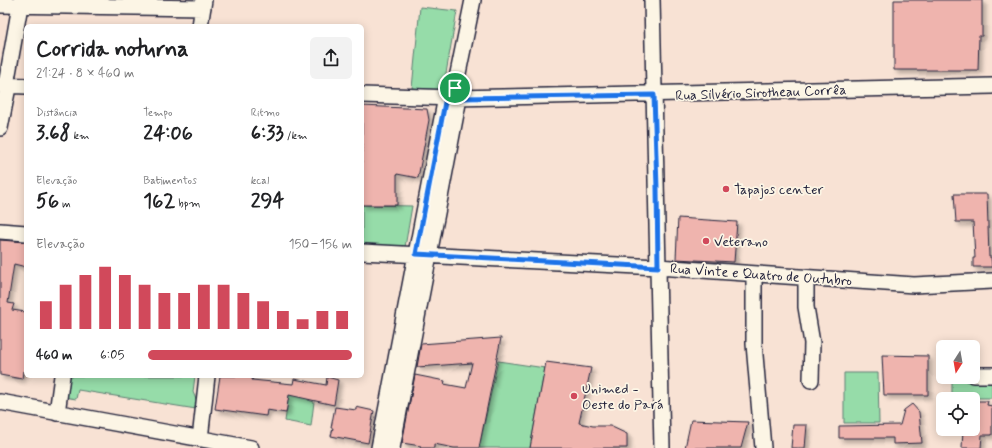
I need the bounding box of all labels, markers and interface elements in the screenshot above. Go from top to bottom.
text: Corrida noturna [36,36,189,64]
button: share [310,37,352,79]
text: 21:24 · 8 × 460 m [36,65,134,82]
pin [438,71,472,105]
icon: arrive [444,77,466,99]
street label: Rua Silvério Sirotheau Corrêa [675,81,847,105]
text: Distância [36,106,77,120]
text: Tempo [143,106,172,120]
text: Ritmo [251,106,280,120]
text: 3.68 [36,120,70,147]
text: 24:06 [143,120,193,147]
text: 6:33 [251,120,284,147]
text: km [70,129,89,143]
text: /km [284,129,308,143]
text: Elevação [36,174,77,188]
text: Batimentos [143,174,197,188]
text: kcal [251,174,269,188]
place label: Tapajos center [734,181,823,199]
marker: Tapajos center [721,184,731,194]
text: 56 [36,188,59,215]
text: 162 [143,188,175,215]
text: 294 [251,188,284,215]
text: m [59,197,71,211]
text: bpm [175,197,200,211]
place label: Veterano [714,233,768,251]
text: Elevação [36,236,85,253]
text: 150–156 m [289,236,352,253]
marker: Veterano [701,236,711,246]
street label: Rua Vinte e Quatro de Outubro [669,260,853,290]
north arrow [936,340,980,384]
map controls [936,340,980,436]
text: 460 m [36,347,72,364]
text: 6:05 [100,347,124,364]
place label: Unimed - Oeste do Pará [582,380,664,414]
marker: Unimed - Oeste do Pará [569,391,579,401]
button: locate [936,392,980,436]

